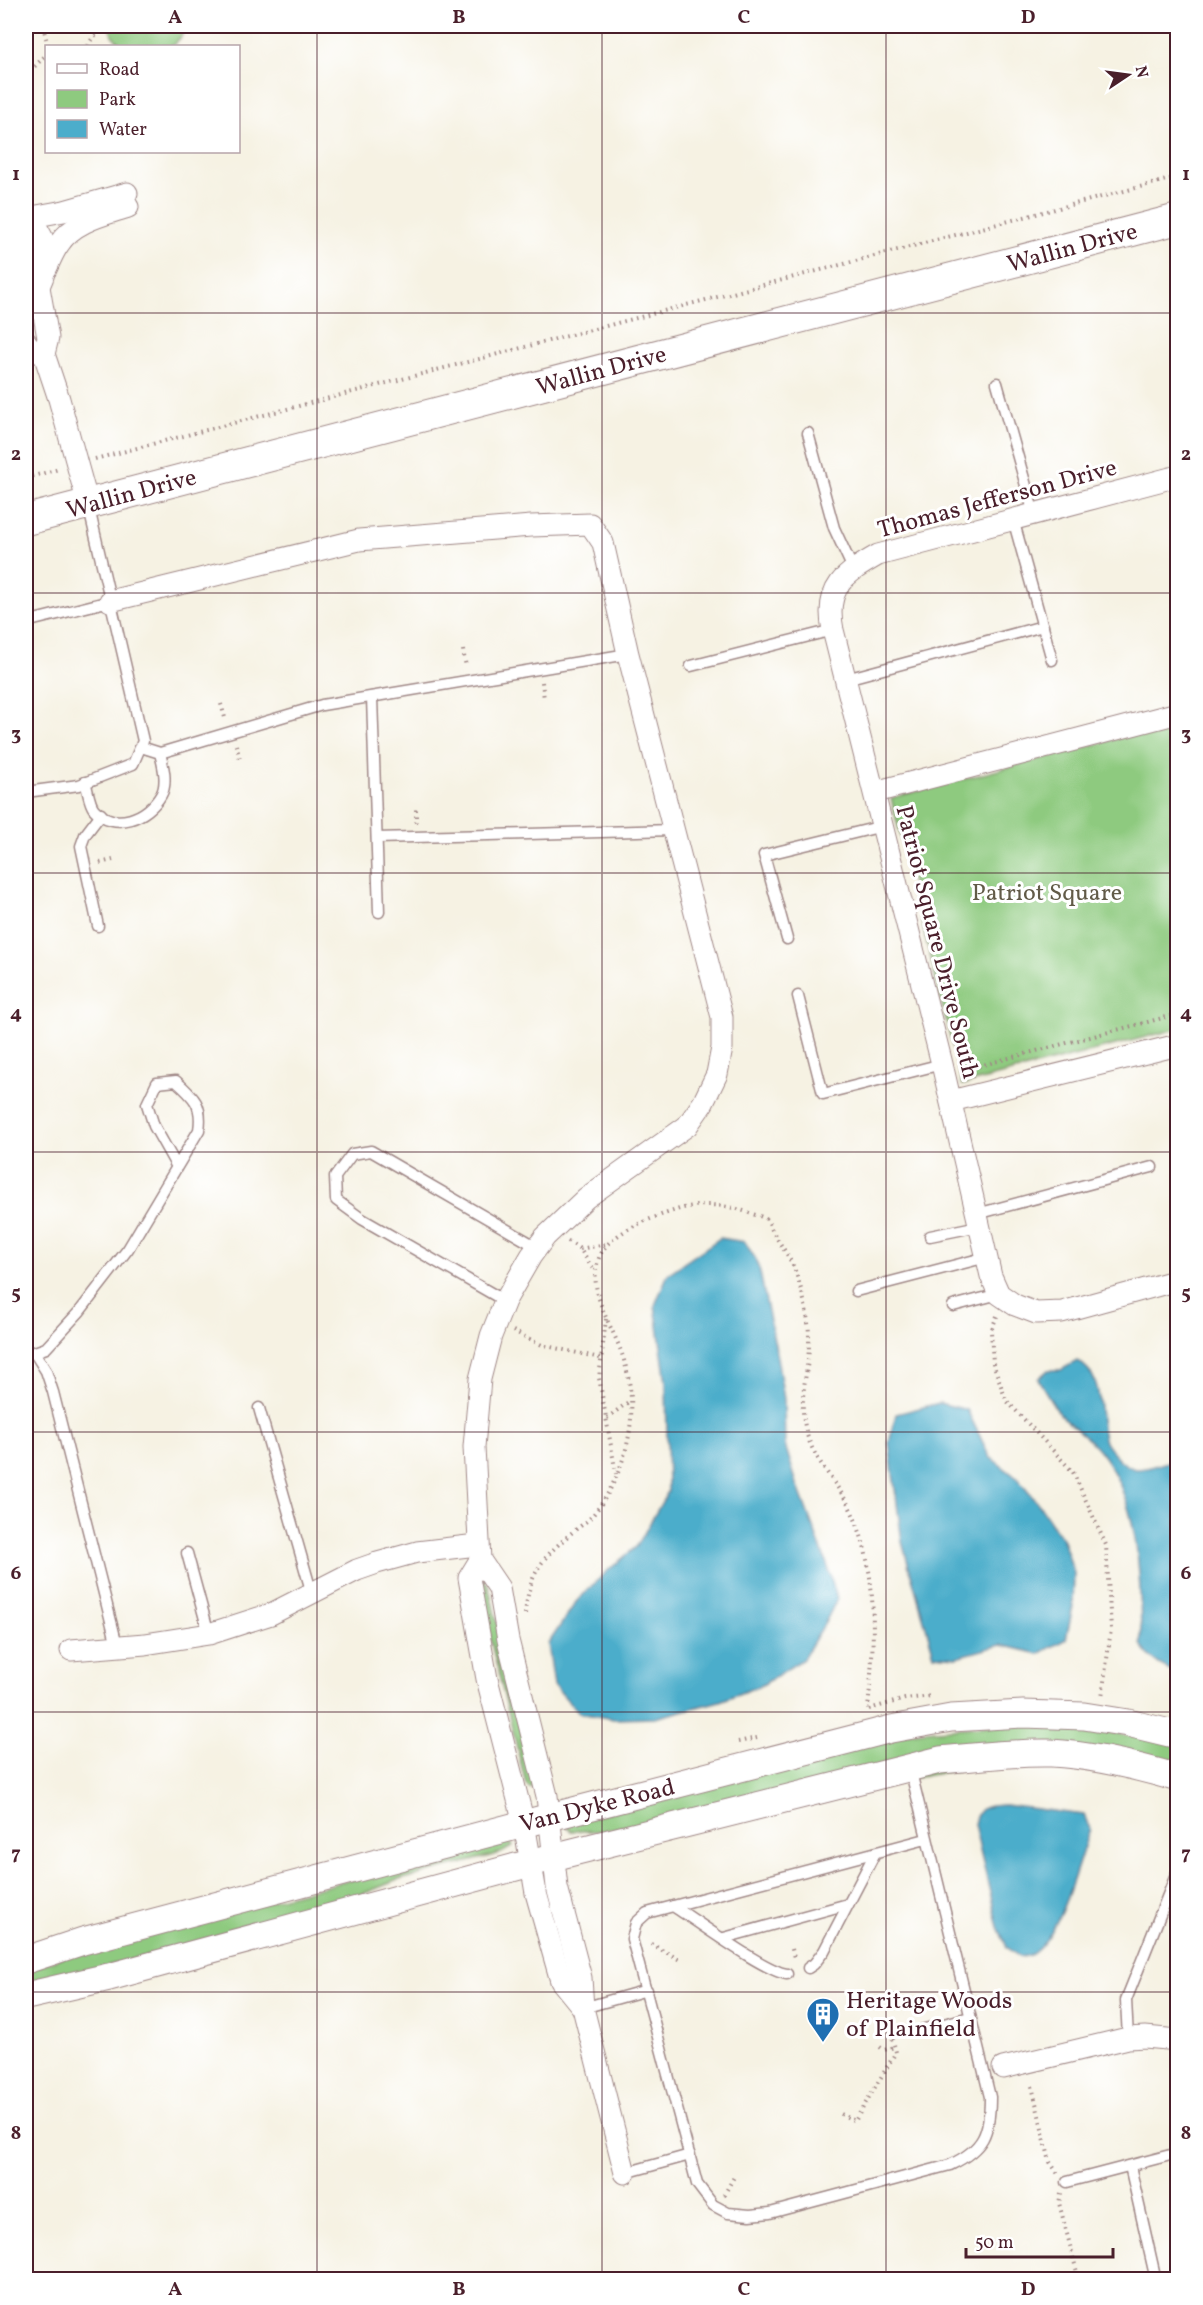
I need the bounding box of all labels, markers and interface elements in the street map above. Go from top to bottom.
text: A [168,4,182,32]
text: B [452,4,466,32]
text: C [738,4,751,32]
text: D [1021,4,1035,32]
legend [45,45,240,153]
north arrow [1098,45,1158,105]
text: Road [99,58,140,83]
text: N [1129,64,1153,81]
text: Park [99,88,136,113]
text: Water [99,118,147,143]
text: 1 [12,161,20,189]
text: 1 [1182,161,1190,189]
street label: Wallin Drive [1004,215,1141,283]
street label: Wallin Drive [533,338,670,406]
text: 2 [11,441,21,469]
text: 2 [1181,441,1191,469]
street label: Thomas Jefferson Drive [874,452,1121,548]
street label: Wallin Drive [63,461,200,529]
text: 3 [11,721,21,749]
text: 3 [1181,721,1191,749]
street label: Patriot Square Drive South [886,802,987,1083]
park label: Patriot Square [972,877,1122,911]
text: 4 [10,1000,22,1028]
text: 4 [1180,1000,1192,1028]
text: 5 [11,1280,21,1308]
text: 5 [1181,1280,1191,1308]
text: 6 [11,1560,22,1588]
text: 6 [1181,1560,1192,1588]
street label: Van Dyke Road [516,1771,679,1843]
text: 7 [11,1840,21,1868]
text: 7 [1181,1840,1191,1868]
place label: Heritage Woods of Plainfield [846,1985,1012,2047]
building icon: Heritage Woods of Plainfield [805,1996,841,2043]
text: 8 [11,2120,21,2148]
text: 8 [1181,2120,1191,2148]
scale bar [966,2221,1113,2259]
text: 50 m [975,2231,1014,2256]
text: A [168,2276,182,2304]
text: B [452,2276,466,2304]
text: C [738,2276,751,2304]
text: D [1021,2276,1035,2304]

